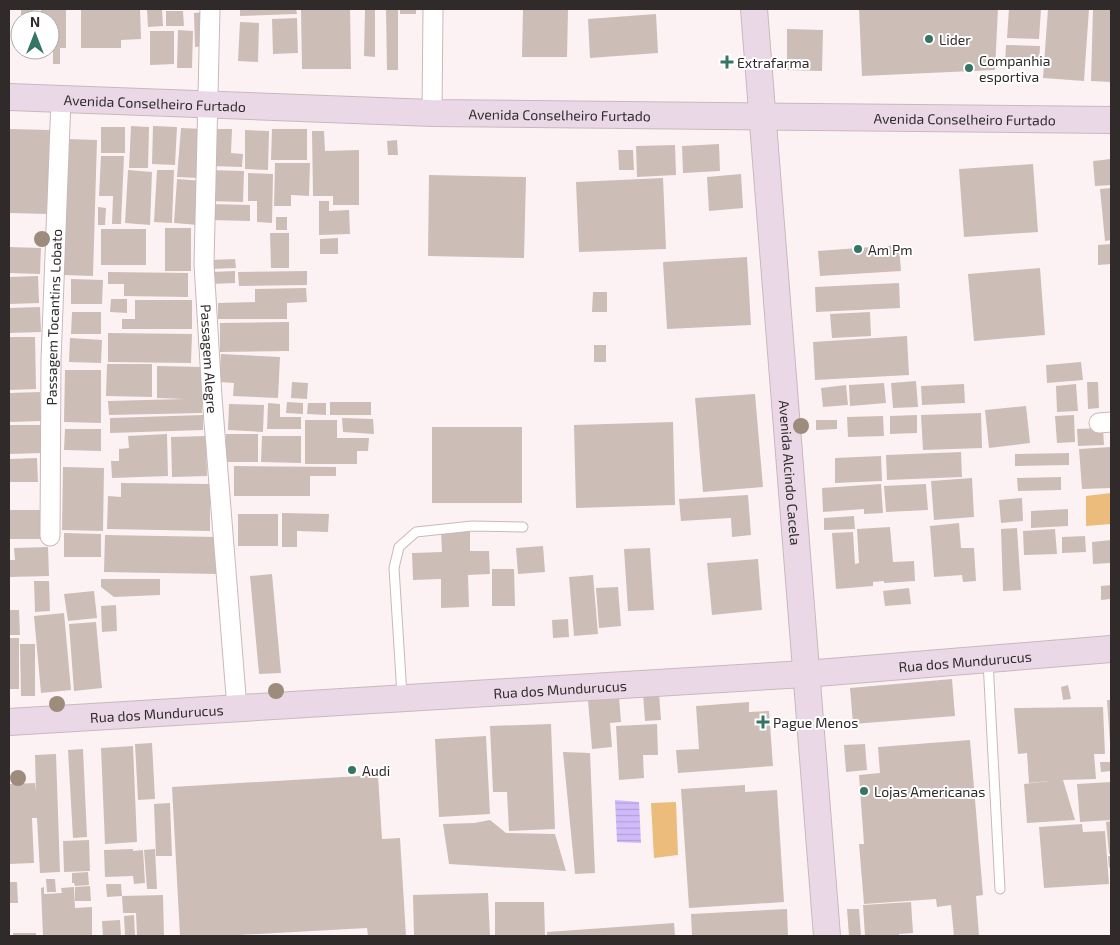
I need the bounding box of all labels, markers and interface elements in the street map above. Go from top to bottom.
north arrow [10,10,60,60]
text: N [30,13,40,30]
place label: Lider [939,31,971,48]
marker: Lider [923,33,935,45]
place label: Companhia esportiva [979,52,1050,85]
place label: Extrafarma [737,54,809,71]
marker: Extrafarma [721,56,733,68]
marker: Companhia esportiva [963,62,975,74]
street label: Avenida Conselheiro Furtado [63,91,246,114]
street label: Avenida Conselheiro Furtado [468,105,651,124]
street label: Avenida Conselheiro Furtado [873,109,1056,128]
street label: Passagem Tocantins Lobato [42,228,65,405]
place label: Am Pm [868,241,913,258]
marker: Am Pm [852,243,864,255]
street label: Passagem Alegre [198,304,222,414]
street label: Avenida Alcindo Cacela [776,399,805,546]
street label: Rua dos Mundurucus [898,647,1032,675]
street label: Rua dos Mundurucus [493,676,627,701]
street label: Rua dos Mundurucus [89,701,224,726]
place label: Pague Menos [773,714,858,731]
marker: Pague Menos [757,716,769,728]
place label: Audi [362,762,390,779]
marker: Audi [346,764,358,776]
place label: Lojas Americanas [874,783,985,800]
marker: Lojas Americanas [858,785,870,797]

